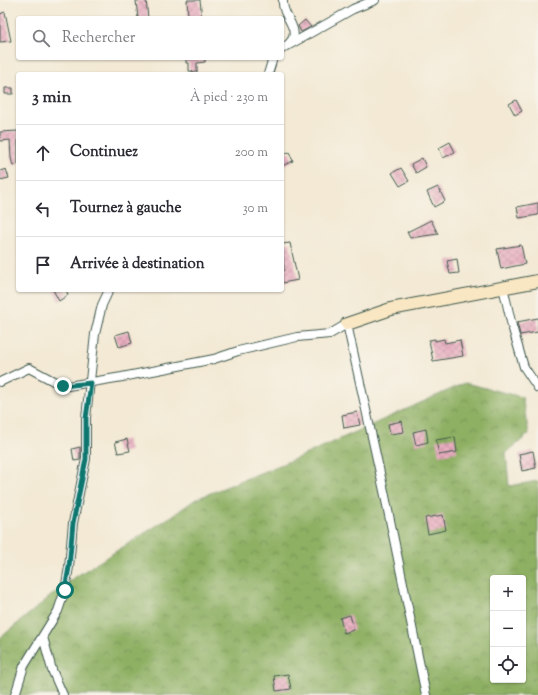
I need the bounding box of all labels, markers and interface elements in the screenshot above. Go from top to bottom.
search box [16,16,284,60]
icon: search [30,27,52,49]
text: Rechercher [62,28,135,49]
text: 3 min [32,86,71,110]
text: À pied · 230 m [190,89,268,107]
icon: ahead [32,142,54,164]
text: Continuez [70,142,138,163]
text: 200 m [235,144,268,162]
icon: left [32,198,54,220]
text: Tournez à gauche [70,198,181,219]
text: 30 m [242,200,268,218]
icon: arrive [32,254,54,276]
text: Arrivée à destination [70,254,205,275]
route end [54,377,72,395]
map controls [490,575,526,683]
button: + [490,575,526,611]
route start [56,581,74,599]
button: − [490,611,526,647]
button: locate [490,647,526,683]

